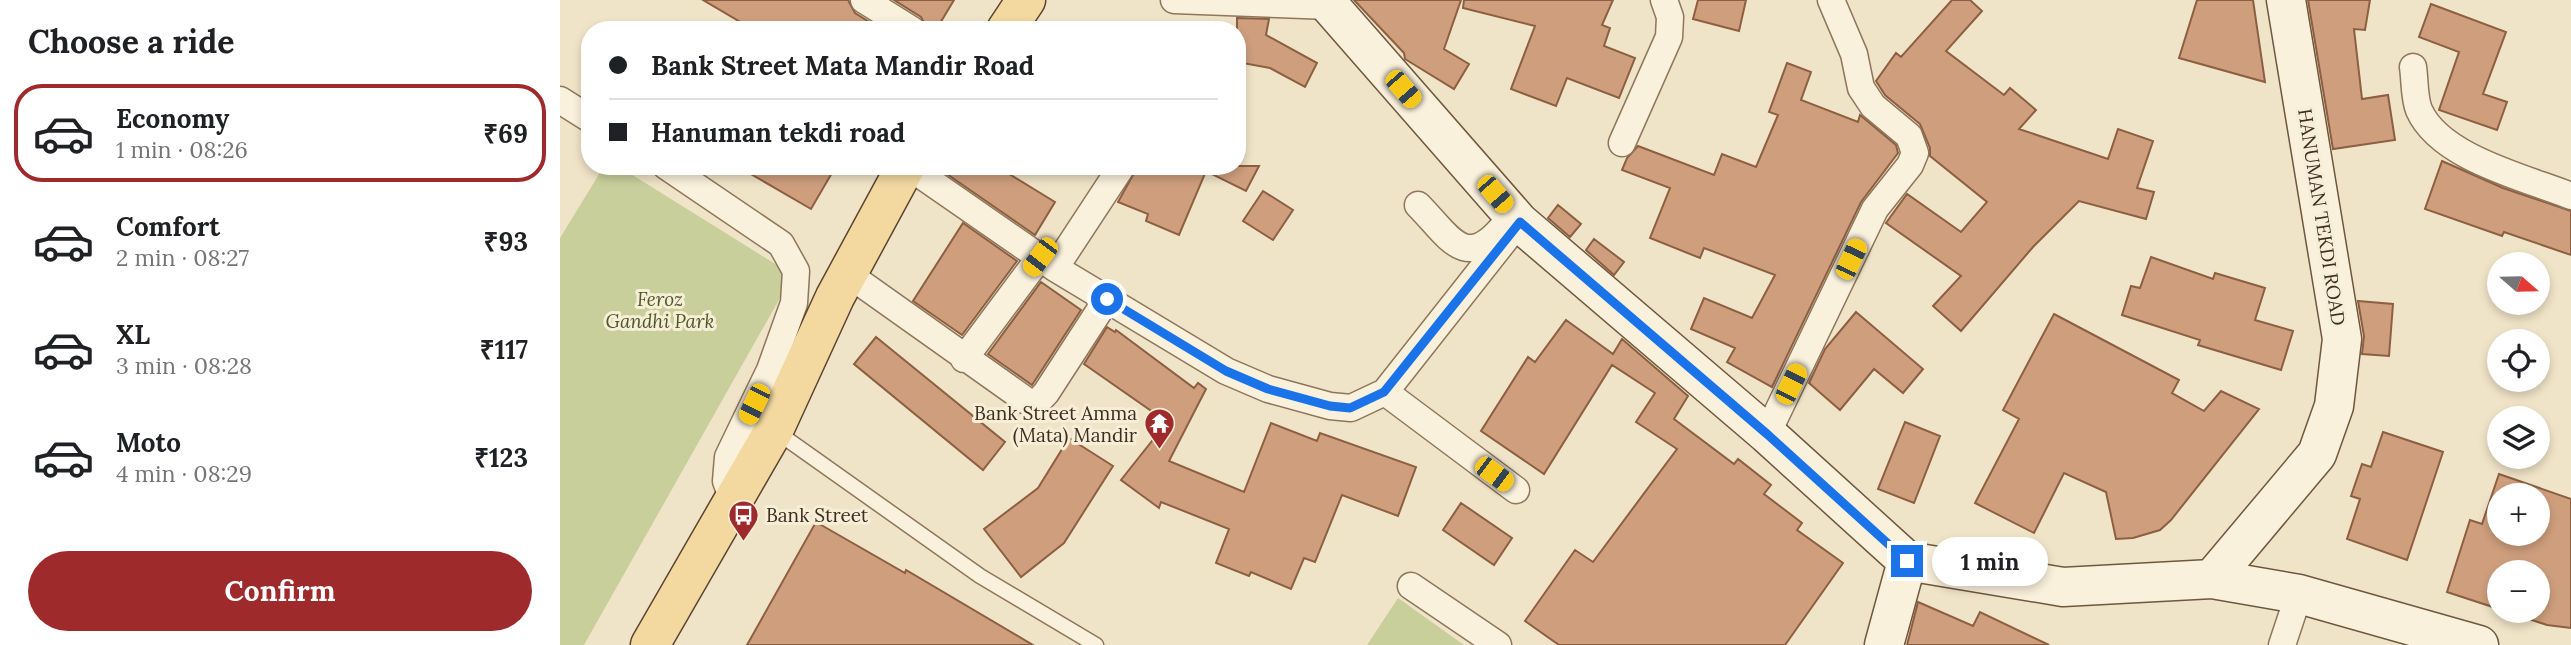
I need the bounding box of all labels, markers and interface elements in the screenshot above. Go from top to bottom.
text: Choose a ride [28,21,235,62]
text: Bank Street Mata Mandir Road [651,49,1034,82]
car [1382,66,1425,112]
icon: car [32,102,95,165]
text: Economy [116,102,229,135]
street label: HANUMAN TEKDI ROAD [2293,107,2351,327]
text: Hanuman tekdi road [651,116,905,149]
text: ₹69 [483,117,528,150]
text: 1 min · 08:26 [116,135,248,164]
car [1474,171,1517,217]
icon: car [32,210,95,273]
text: Comfort [116,210,220,243]
text: ₹93 [484,225,528,258]
car [1019,234,1062,280]
car [1833,236,1870,282]
text: 2 min · 08:27 [116,243,249,272]
north arrow [2487,252,2550,315]
map controls [2487,252,2550,623]
route start [1091,283,1123,315]
park label: Feroz Gandhi Park [606,287,715,333]
icon: car [32,318,95,381]
text: XL [116,318,150,351]
button: locate [2487,329,2550,392]
text: ₹117 [480,333,528,366]
text: 3 min · 08:28 [116,351,252,380]
car [1773,361,1810,407]
car [736,381,773,427]
place label: Bank Street Amma (Mata) Mandir [974,401,1138,448]
button: layers [2487,406,2550,469]
temple icon: Bank Street Amma (Mata) Mandir [1143,407,1177,451]
icon: car [32,426,95,489]
text: Moto [116,426,181,459]
text: ₹123 [474,441,528,474]
car [1471,453,1518,495]
text: 4 min · 08:29 [116,459,252,488]
button: + [2487,483,2550,546]
bus stop icon: Bank Street [726,498,760,542]
place label: Bank Street [766,503,869,527]
callout: 1 min [1932,536,2047,586]
route end [1891,545,1923,577]
text: 1 min [1961,547,2019,576]
button: Confirm [28,551,532,631]
button: − [2487,560,2550,623]

